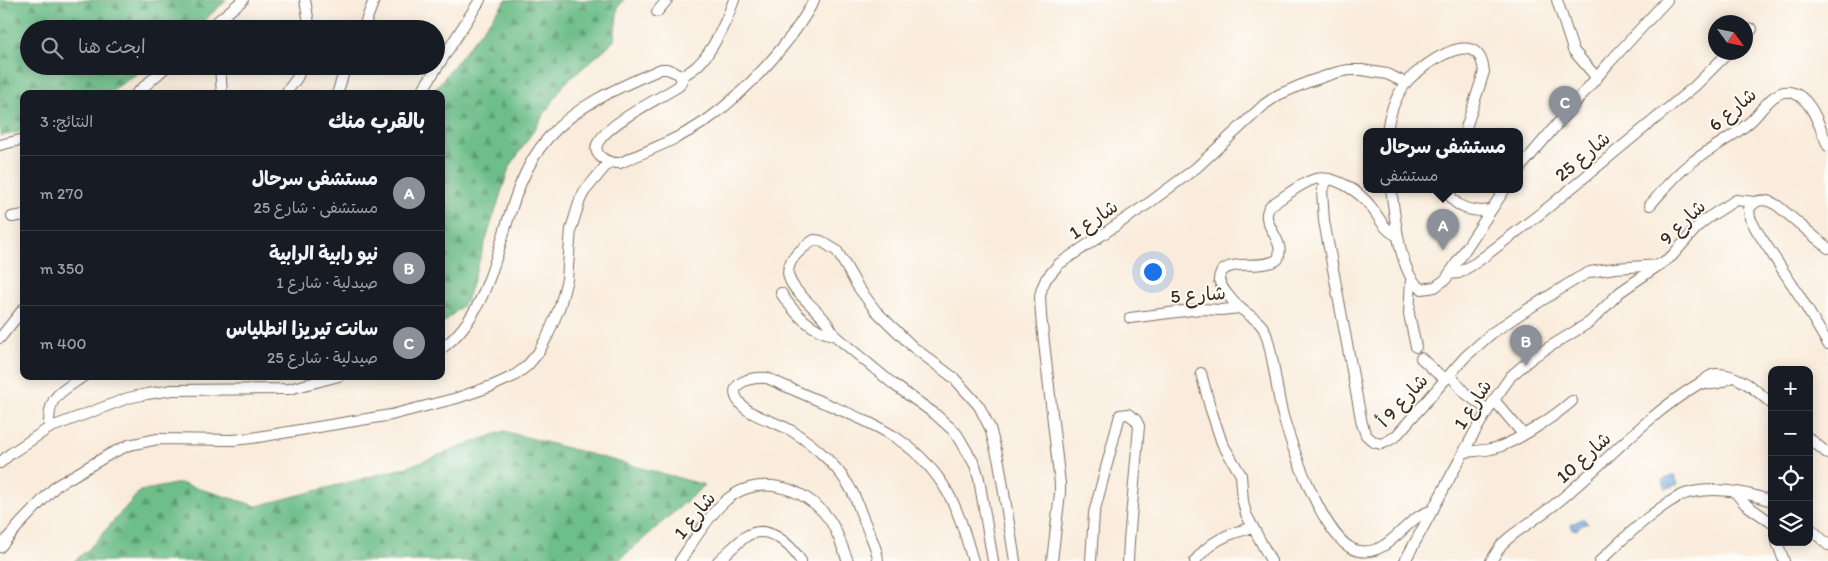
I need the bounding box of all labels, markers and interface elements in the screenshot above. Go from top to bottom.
north arrow [1708,15,1753,60]
search box [20,20,445,75]
icon: search [38,34,66,62]
text: ابحث هنا [78,35,146,58]
street label: شارع 6 [1704,83,1762,138]
pin: C [1549,86,1581,127]
text: بالقرب منك [328,108,425,133]
text: النتائج: 3 [40,112,93,131]
street label: شارع 25 [1550,127,1616,188]
popup [1363,128,1523,193]
text: مستشفى سرحال [1380,135,1506,158]
text: مستشفى [1380,166,1438,185]
text: مستشفى سرحال [252,167,378,190]
text: 270 m [40,184,83,203]
text: A [404,184,414,203]
street label: شارع 1 [1064,195,1123,246]
street label: شارع 9 [1654,195,1712,251]
text: مستشفى · شارع 25 [253,198,378,217]
pin: A [1427,209,1459,250]
text: نيو رابية الرابية [269,242,378,265]
text: 350 m [40,259,84,278]
text: B [404,259,414,278]
your location [1140,259,1166,285]
text: صيدلية · شارع 1 [276,273,378,292]
street label: شارع 5 [1170,281,1227,310]
text: سانت تيريزا انطلياس [226,317,378,340]
pin: B [1510,325,1542,366]
text: 400 m [40,334,86,353]
text: C [404,334,414,353]
text: صيدلية · شارع 25 [267,348,378,367]
map controls [1768,366,1813,546]
button: + [1768,366,1813,411]
street label: شارع 9 أ [1372,369,1434,433]
street label: شارع 1 [1448,375,1498,434]
button: − [1768,411,1813,456]
street label: شارع 10 [1551,427,1617,489]
button: locate [1768,456,1813,501]
street label: شارع 1 [668,487,722,545]
button: layers [1768,501,1813,546]

